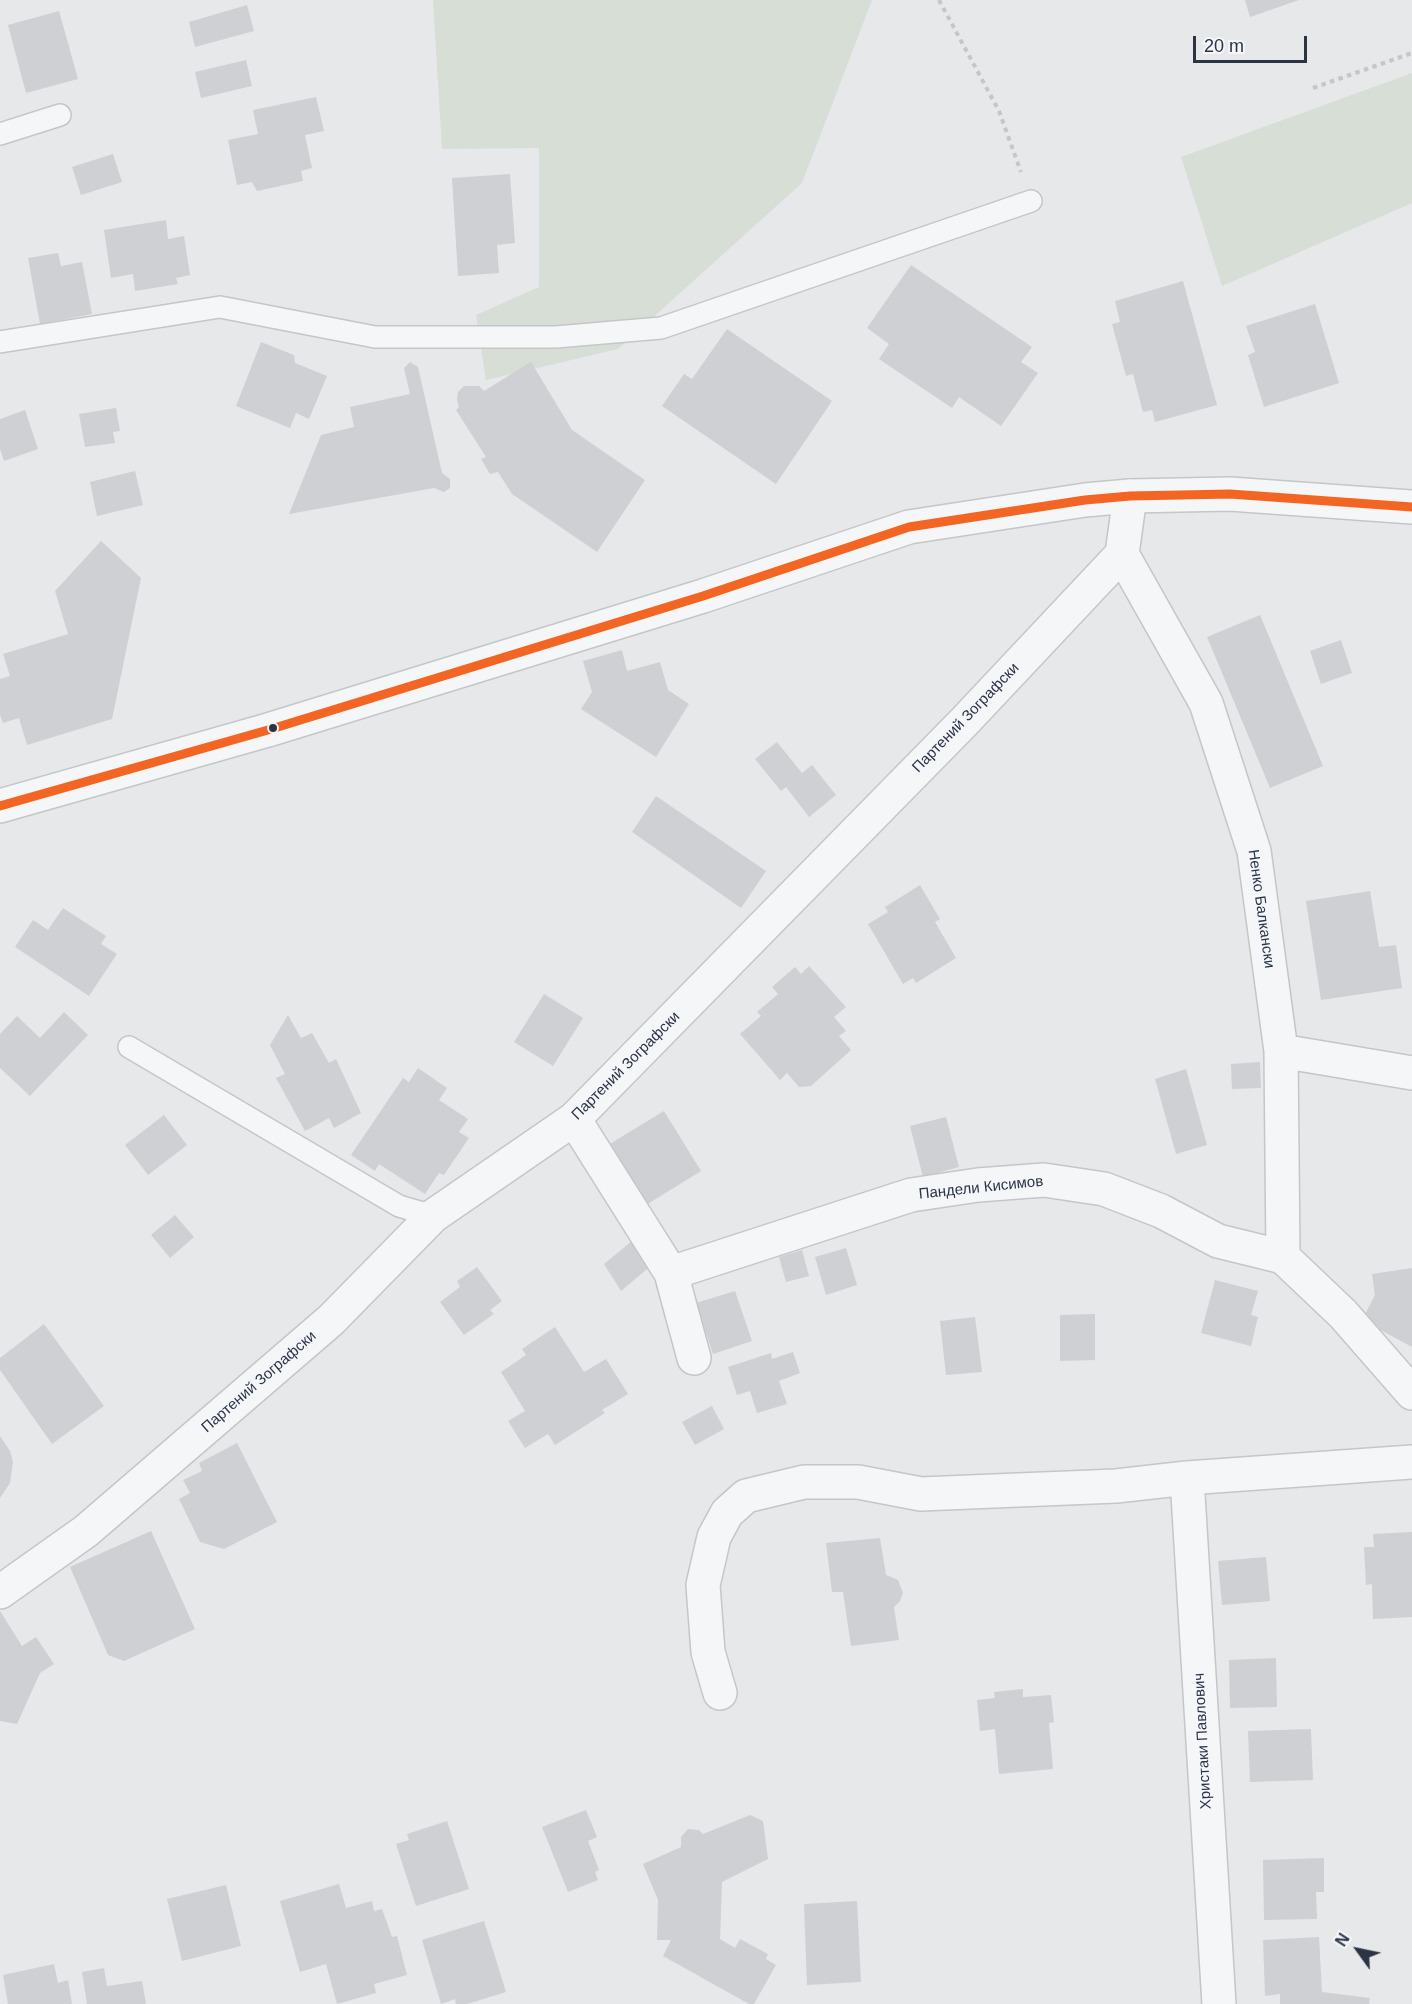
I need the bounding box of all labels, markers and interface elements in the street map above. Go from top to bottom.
scale bar [1196,24,1310,62]
text: 20 m [1204,36,1244,56]
street label: Партений Зографски [909,659,1023,777]
unlabelled marker [267,722,279,734]
street label: Ненко Балкански [1244,849,1278,969]
street label: Партений Зографски [568,1008,684,1124]
street label: Пандели Кисимов [918,1173,1044,1203]
street label: Партений Зографски [198,1327,320,1437]
street label: Христаки Павлович [1190,1672,1216,1810]
north arrow [1328,1920,1388,1980]
text: N [1332,1930,1353,1949]

